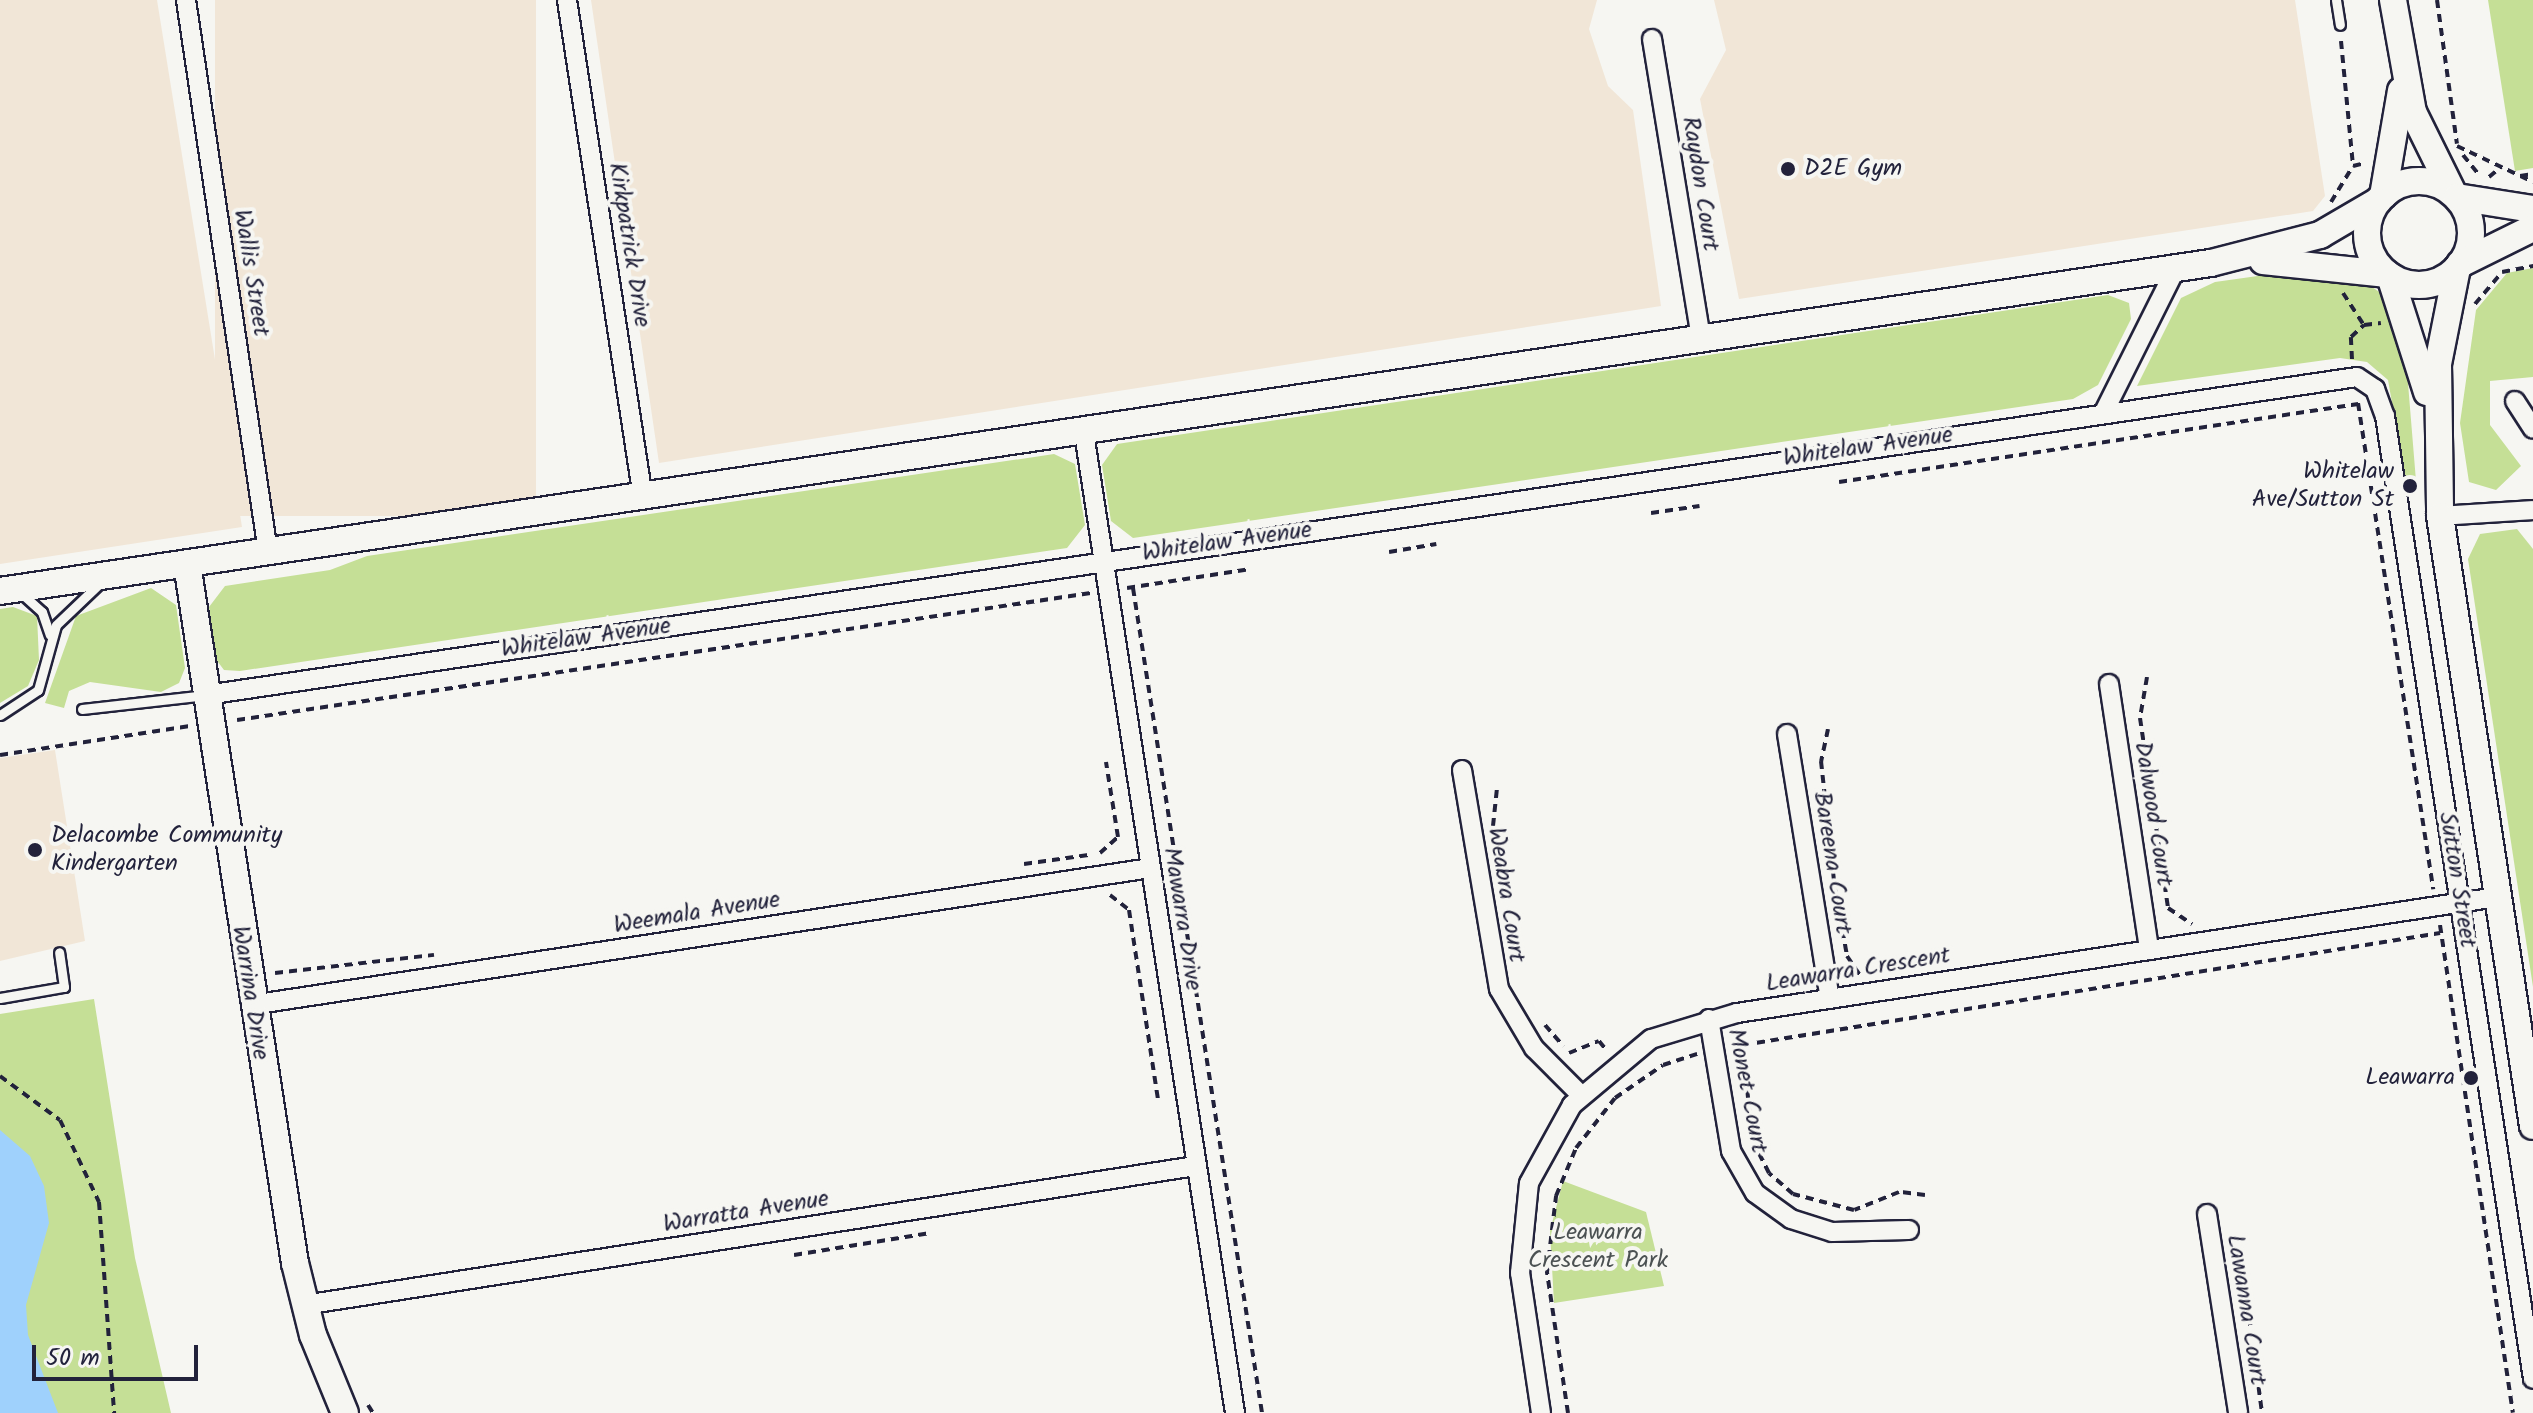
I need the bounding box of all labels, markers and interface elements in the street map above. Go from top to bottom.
street label: Raydon Court [1675,115,1725,253]
place label: D2E Gym [1804,155,1902,183]
marker: D2E Gym [1779,160,1797,178]
street label: Kirkpatrick Drive [602,161,656,329]
street label: Wallis Street [227,207,275,339]
street label: Whitelaw Avenue [1781,421,1955,473]
place label: Whitelaw Ave/Sutton St [2252,458,2394,514]
marker: Whitelaw Ave/Sutton St [2401,477,2419,495]
street label: Whitelaw Avenue [1140,516,1314,568]
street label: Whitelaw Avenue [499,612,673,664]
street label: Dalwood Court [2127,740,2179,888]
street label: Bareena Court [1807,790,1857,936]
street label: Sutton Street [2432,810,2482,950]
place label: Delacombe Community Kindergarten [51,822,282,878]
street label: Weabra Court [1481,825,1531,965]
marker: Delacombe Community Kindergarten [26,841,44,859]
street label: Mawarra Drive [1156,845,1208,993]
street label: Weemala Avenue [612,886,782,940]
street label: Warrina Drive [225,924,275,1062]
street label: Leawarra Crescent [1764,941,1952,999]
street label: Monet Court [1721,1026,1773,1156]
place label: Leawarra [2365,1064,2455,1092]
marker: Leawarra [2462,1069,2480,1087]
street label: Warratta Avenue [661,1185,831,1239]
park label: Leawarra Crescent Park [1528,1219,1668,1275]
street label: Lawanna Court [2220,1233,2272,1387]
scale bar [36,1329,202,1379]
text: 50 m [46,1339,100,1378]

